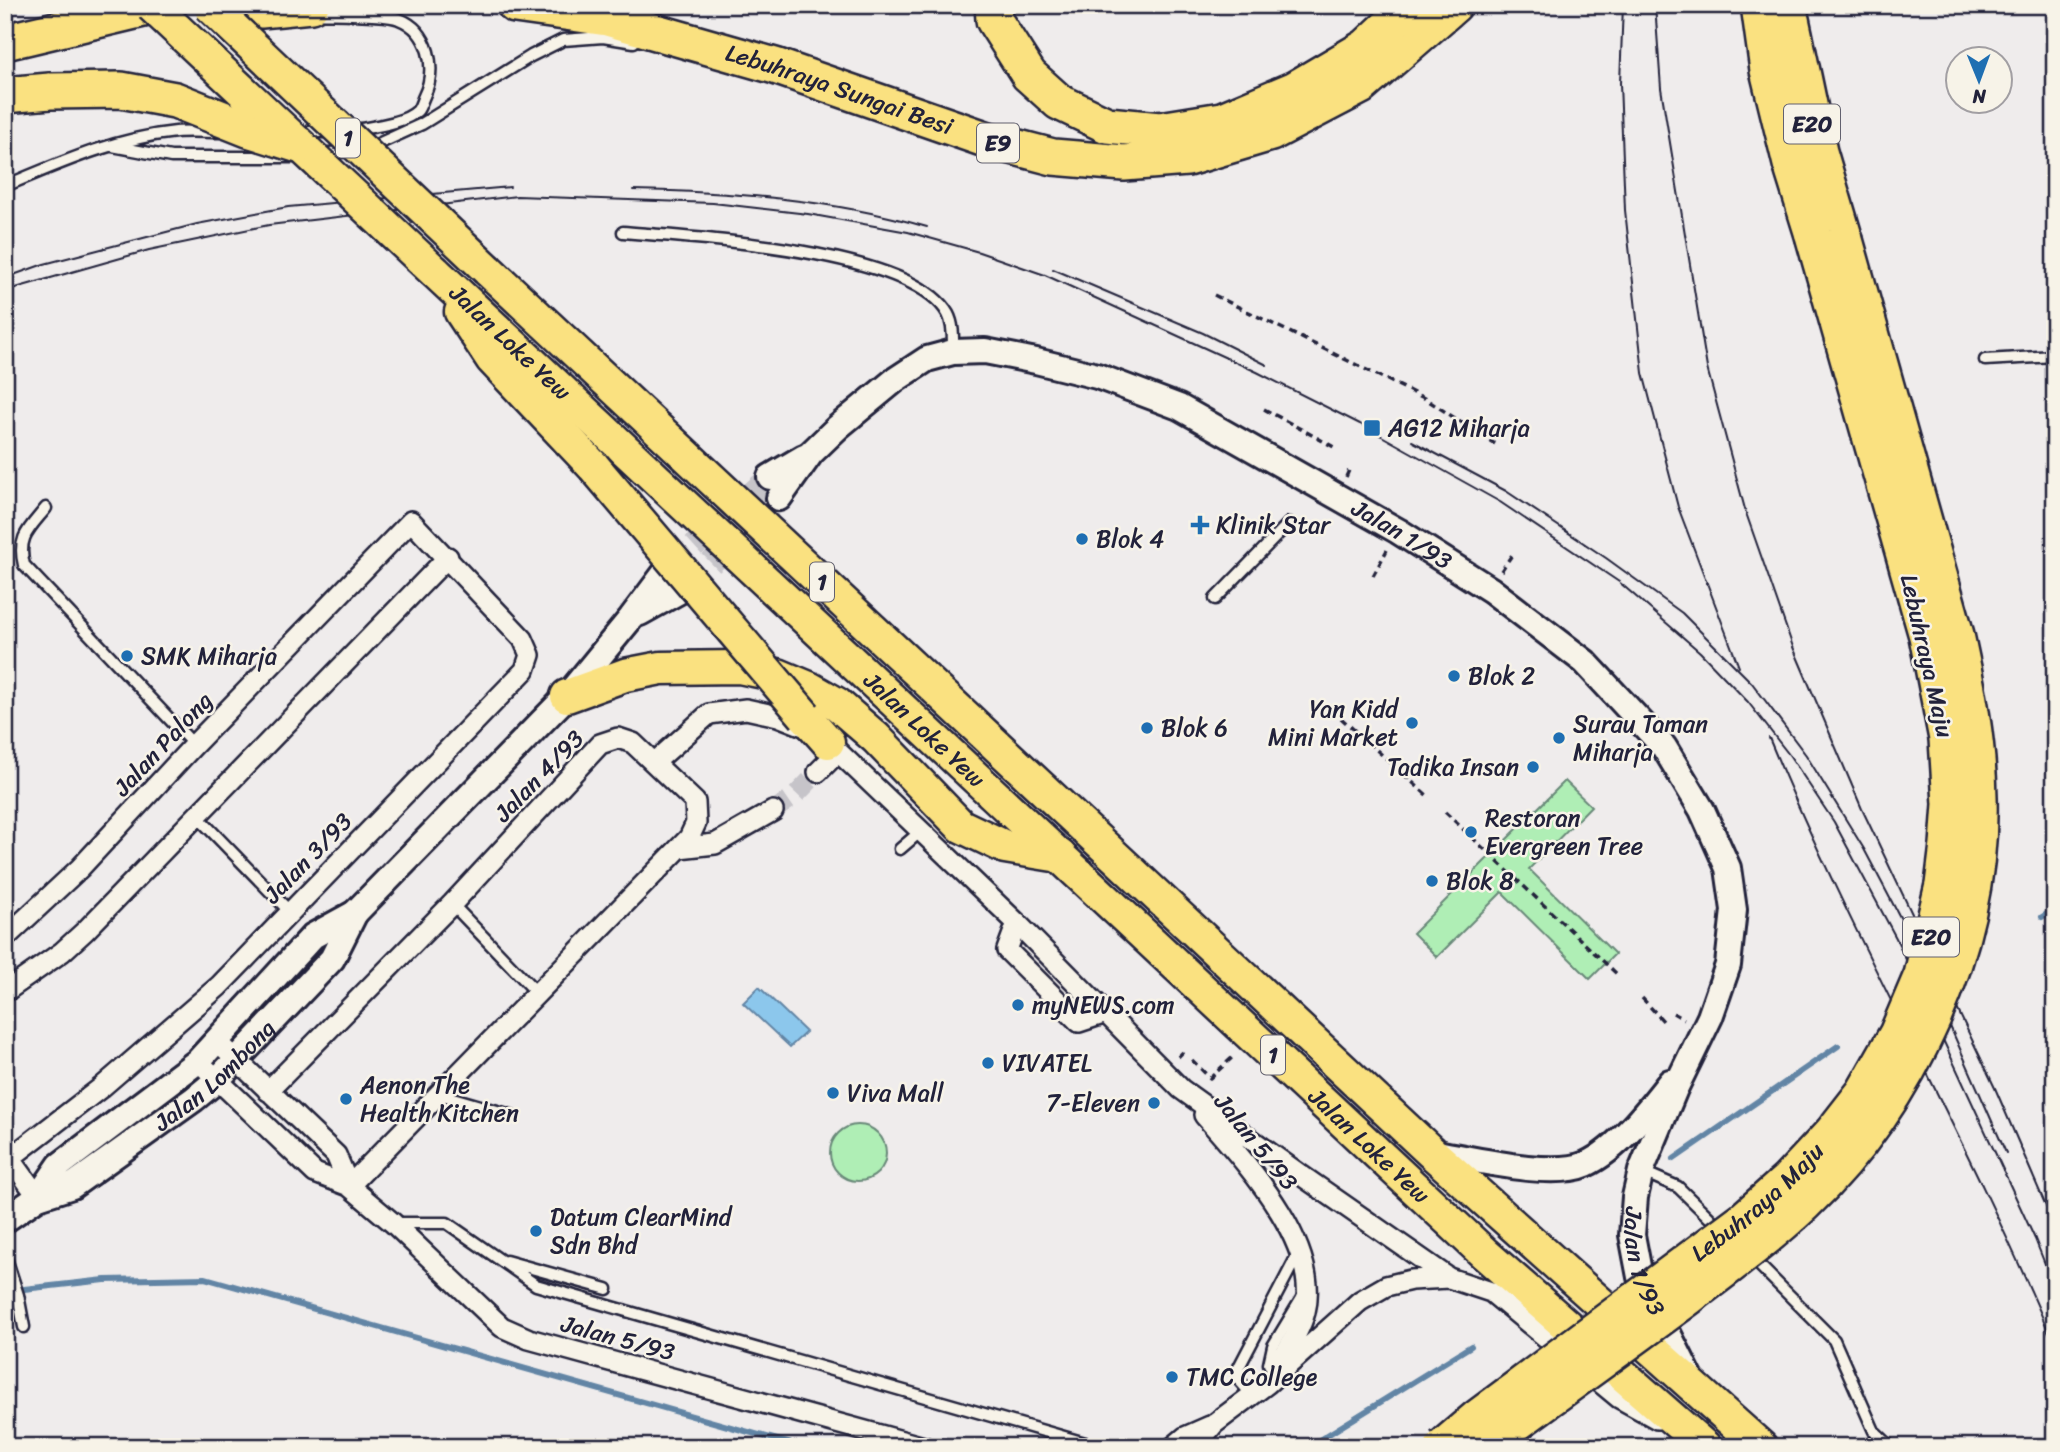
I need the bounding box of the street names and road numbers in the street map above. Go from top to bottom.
street label: Lebuhraya Sungai Besi [721,32,959,147]
road number: E20 [1784,105,1840,144]
road number: 1 [336,119,360,158]
road number: E9 [977,124,1019,162]
street label: Jalan Loke Yew [438,273,582,411]
street label: Jalan 1/93 [1343,487,1461,581]
road number: 1 [810,562,834,602]
street label: Lebuhraya Maju [1888,570,1966,742]
street label: Jalan Loke Yew [853,661,996,798]
street label: Jalan Palong [102,682,223,807]
street label: Jalan 4/93 [483,720,594,833]
street label: Jalan 3/93 [252,802,363,914]
road number: E20 [1903,918,1959,956]
street label: Jalan Lombong [144,1009,286,1143]
road number: 1 [1261,1036,1285,1074]
street label: Jalan Loke Yew [1297,1077,1441,1214]
street label: Jalan 5/93 [1203,1083,1309,1200]
street label: Lebuhraya Maju [1682,1132,1835,1273]
street label: Jalan 1/93 [1611,1205,1677,1323]
street label: Jalan 5/93 [556,1302,679,1373]

